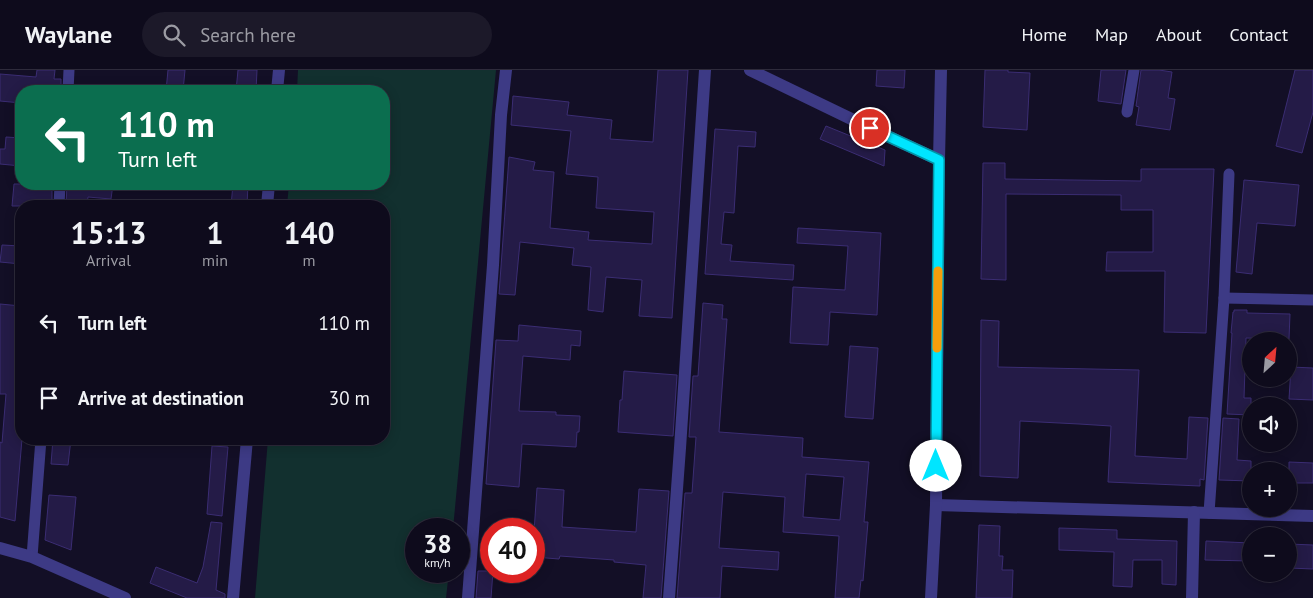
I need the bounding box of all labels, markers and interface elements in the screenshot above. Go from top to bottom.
search box [142,12,492,57]
text: Waylane [25,19,112,50]
icon: search [160,21,188,49]
text: Search here [200,23,296,47]
text: Home [1021,23,1067,46]
text: Map [1095,23,1128,46]
text: About [1156,23,1202,46]
text: Contact [1230,23,1288,46]
text: 110 m [118,101,215,147]
icon: left [35,105,100,170]
pin [849,107,891,149]
icon: arrive [856,114,884,142]
text: Turn left [118,145,197,173]
text: 15:13 [70,213,147,252]
text: 1 [207,213,224,252]
text: 140 [283,213,335,252]
text: Arrival [86,250,131,270]
text: min [202,250,228,270]
text: m [303,250,316,270]
icon: left [35,309,63,337]
text: Turn left [78,311,147,335]
text: 110 m [318,311,370,335]
north arrow [1242,332,1298,388]
map controls [1242,332,1297,582]
icon: arrive [35,384,63,412]
text: Arrive at destination [78,386,244,410]
text: 30 m [329,386,370,410]
button: sound [1242,397,1297,452]
position arrow [909,439,961,491]
button: + [1242,462,1297,517]
speed limit sign: 40 [480,518,545,583]
button: − [1242,527,1297,582]
text: 38 [423,528,452,560]
text: km/h [424,555,451,570]

